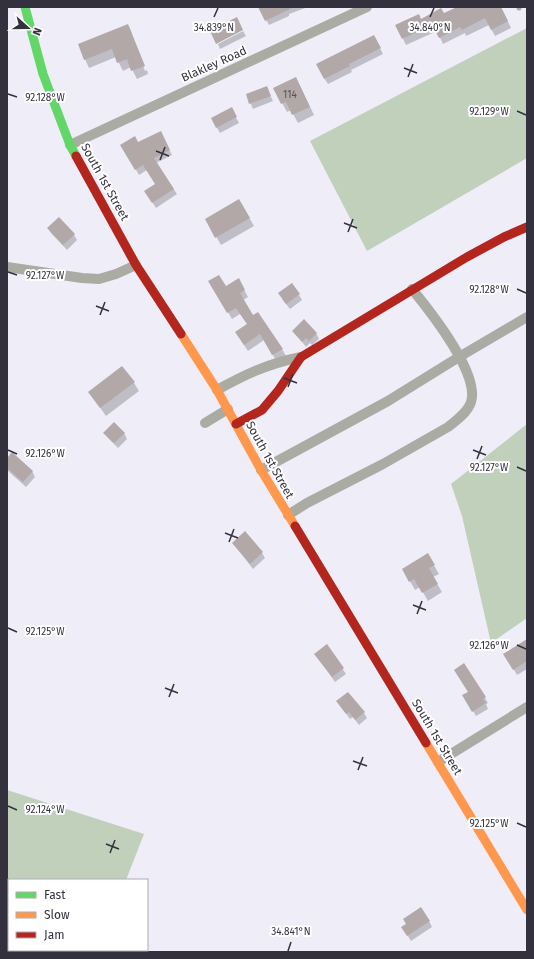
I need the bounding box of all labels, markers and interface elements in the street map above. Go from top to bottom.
north arrow [8,8,48,48]
text: 34.839°N [194,22,234,34]
text: 34.840°N [409,22,451,34]
text: N [29,26,44,37]
street label: Blakley Road [179,43,249,85]
house number: 114 [283,89,298,101]
text: 92.128°W [25,92,66,104]
text: 92.129°W [469,106,509,118]
street label: South 1st Street [78,141,132,224]
text: 92.127°W [26,270,65,282]
text: 92.128°W [469,284,510,296]
street label: South 1st Street [243,419,297,502]
text: 92.126°W [25,448,65,460]
text: 92.127°W [470,462,509,474]
text: 92.125°W [25,626,65,638]
text: 92.126°W [469,640,509,652]
street label: South 1st Street [409,697,465,778]
text: 92.124°W [25,804,65,816]
text: 92.125°W [469,818,509,830]
legend [8,879,148,951]
text: Fast [44,888,66,902]
text: Slow [44,908,70,922]
text: 34.841°N [271,926,311,938]
text: Jam [44,928,64,942]

